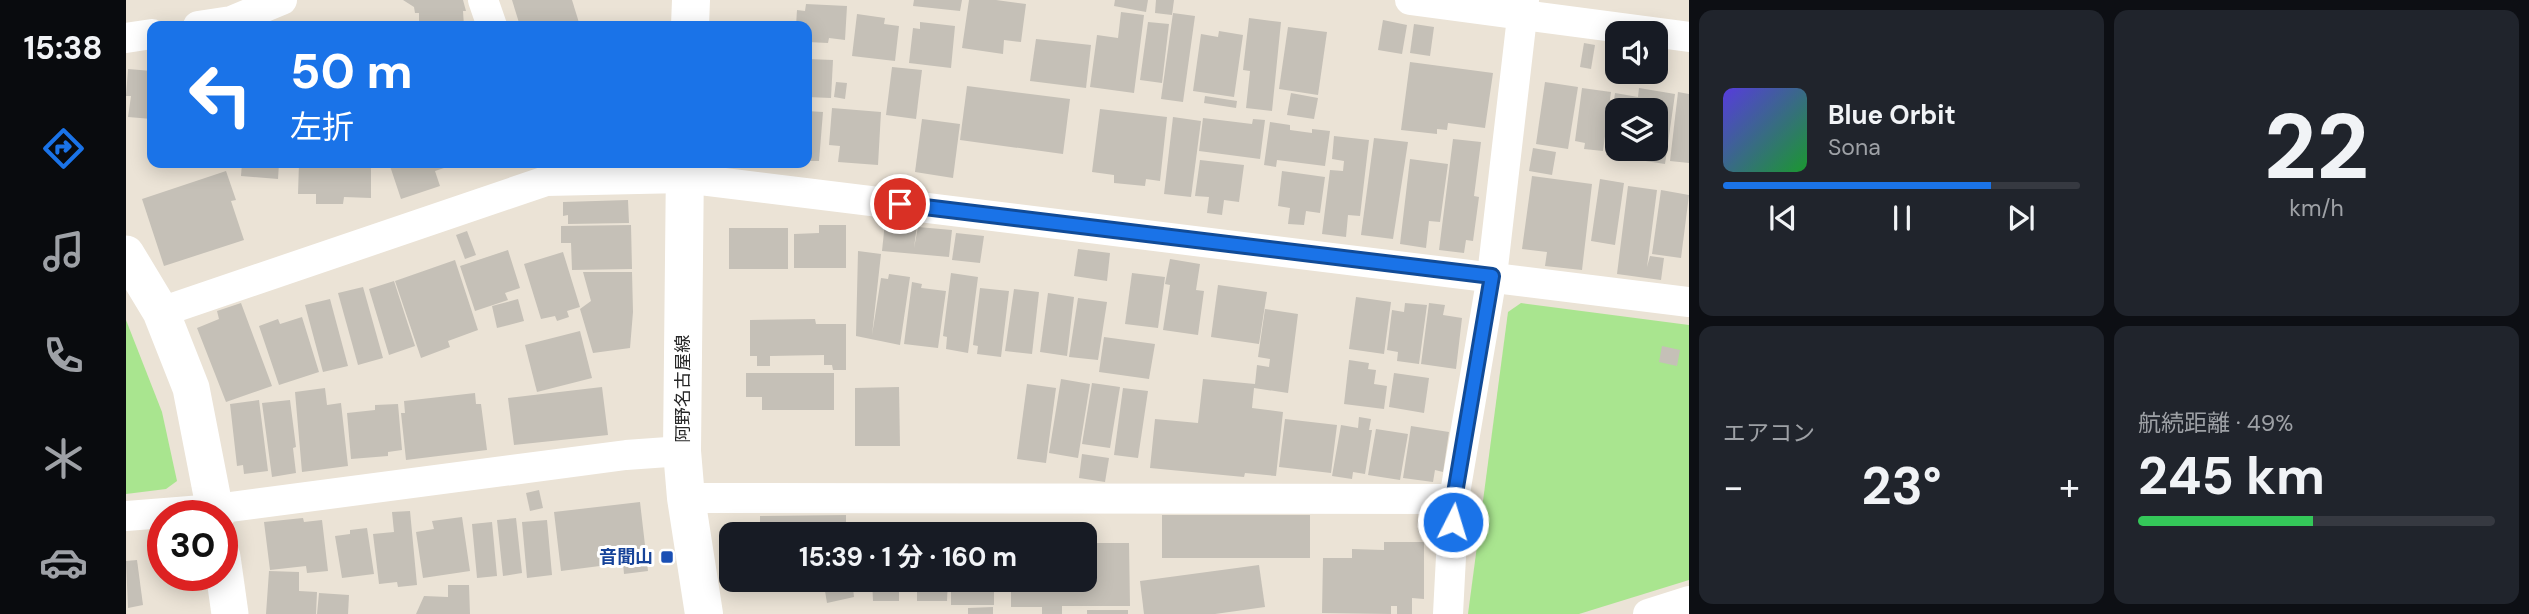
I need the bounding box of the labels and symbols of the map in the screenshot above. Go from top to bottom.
pin [870,174,930,234]
street label: 阿野名古屋線 [671,335,695,443]
position arrow [1416,485,1490,559]
speed limit sign: 30 [147,500,238,591]
place label: 音聞山 [599,545,653,569]
marker: 音聞山 [659,549,675,565]

